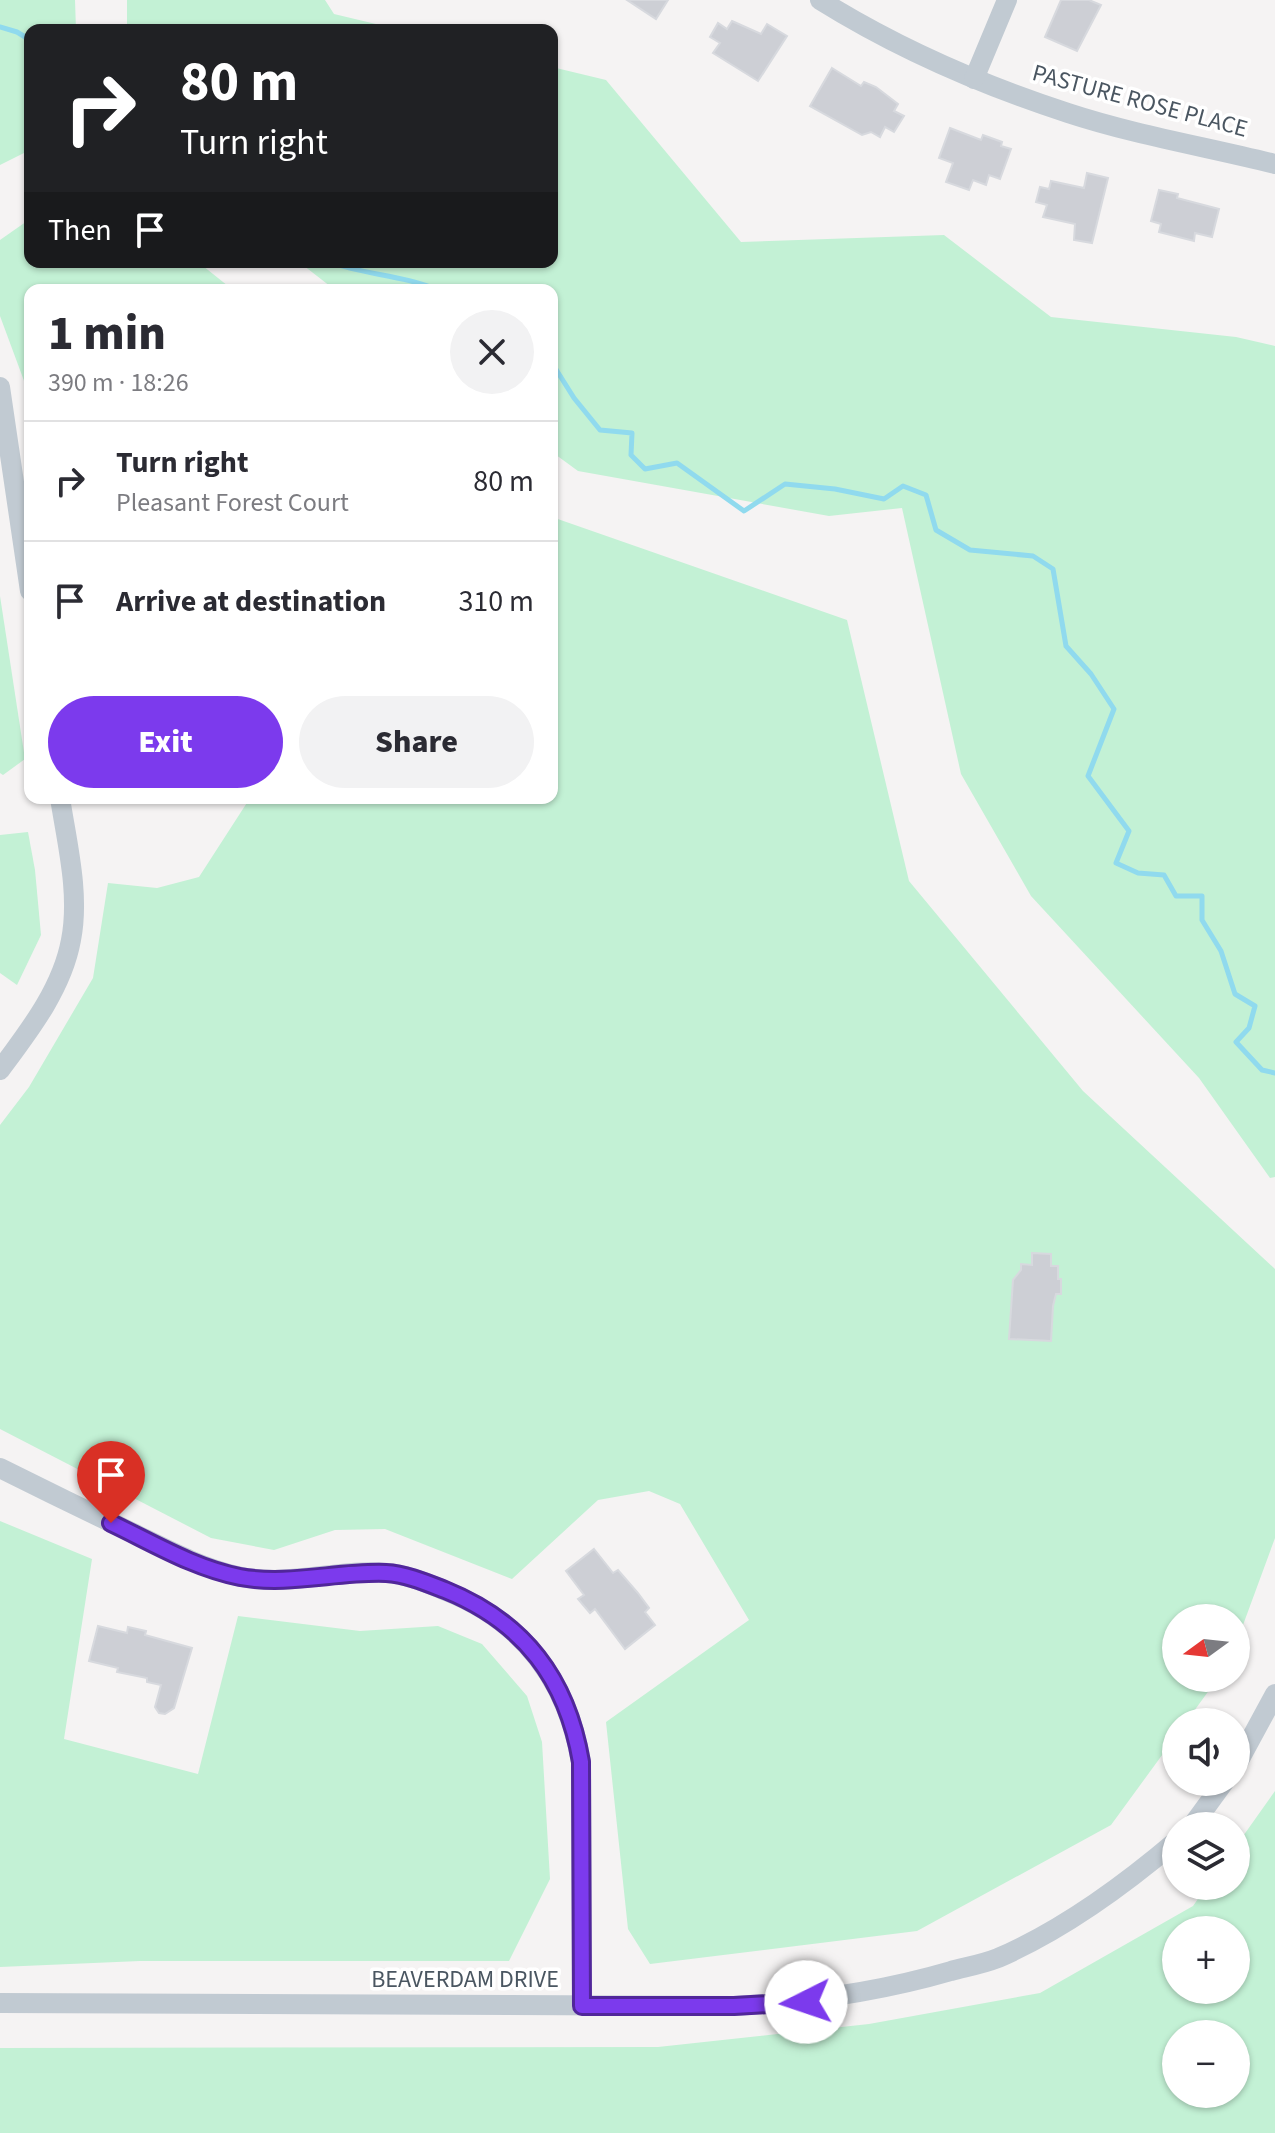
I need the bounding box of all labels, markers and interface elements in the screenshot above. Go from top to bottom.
text: 80 m [180,43,298,122]
street label: PASTURE ROSE PLACE [1028,55,1252,147]
icon: right [48,56,152,160]
text: Turn right [180,117,328,168]
icon: arrive [128,208,172,252]
text: Then [48,209,112,252]
text: 1 min [48,300,166,368]
button: close [450,310,534,394]
text: 390 m · 18:26 [48,364,189,401]
text: Turn right [116,441,248,484]
icon: right [48,459,92,503]
text: 80 m [473,460,534,503]
text: Pleasant Forest Court [116,484,349,521]
icon: arrive [48,579,92,623]
text: Arrive at destination [116,580,386,623]
text: 310 m [458,580,534,623]
button: Exit [48,696,283,788]
button: Share [299,696,534,788]
pin [77,1441,145,1523]
icon: arrive [89,1453,133,1497]
north arrow [1162,1604,1250,1692]
map controls [1162,1604,1250,2108]
button: sound [1162,1708,1250,1796]
button: layers [1162,1812,1250,1900]
button: + [1162,1916,1250,2004]
position arrow [764,1960,848,2044]
street label: BEAVERDAM DRIVE [371,1962,559,1997]
button: − [1162,2020,1250,2108]

